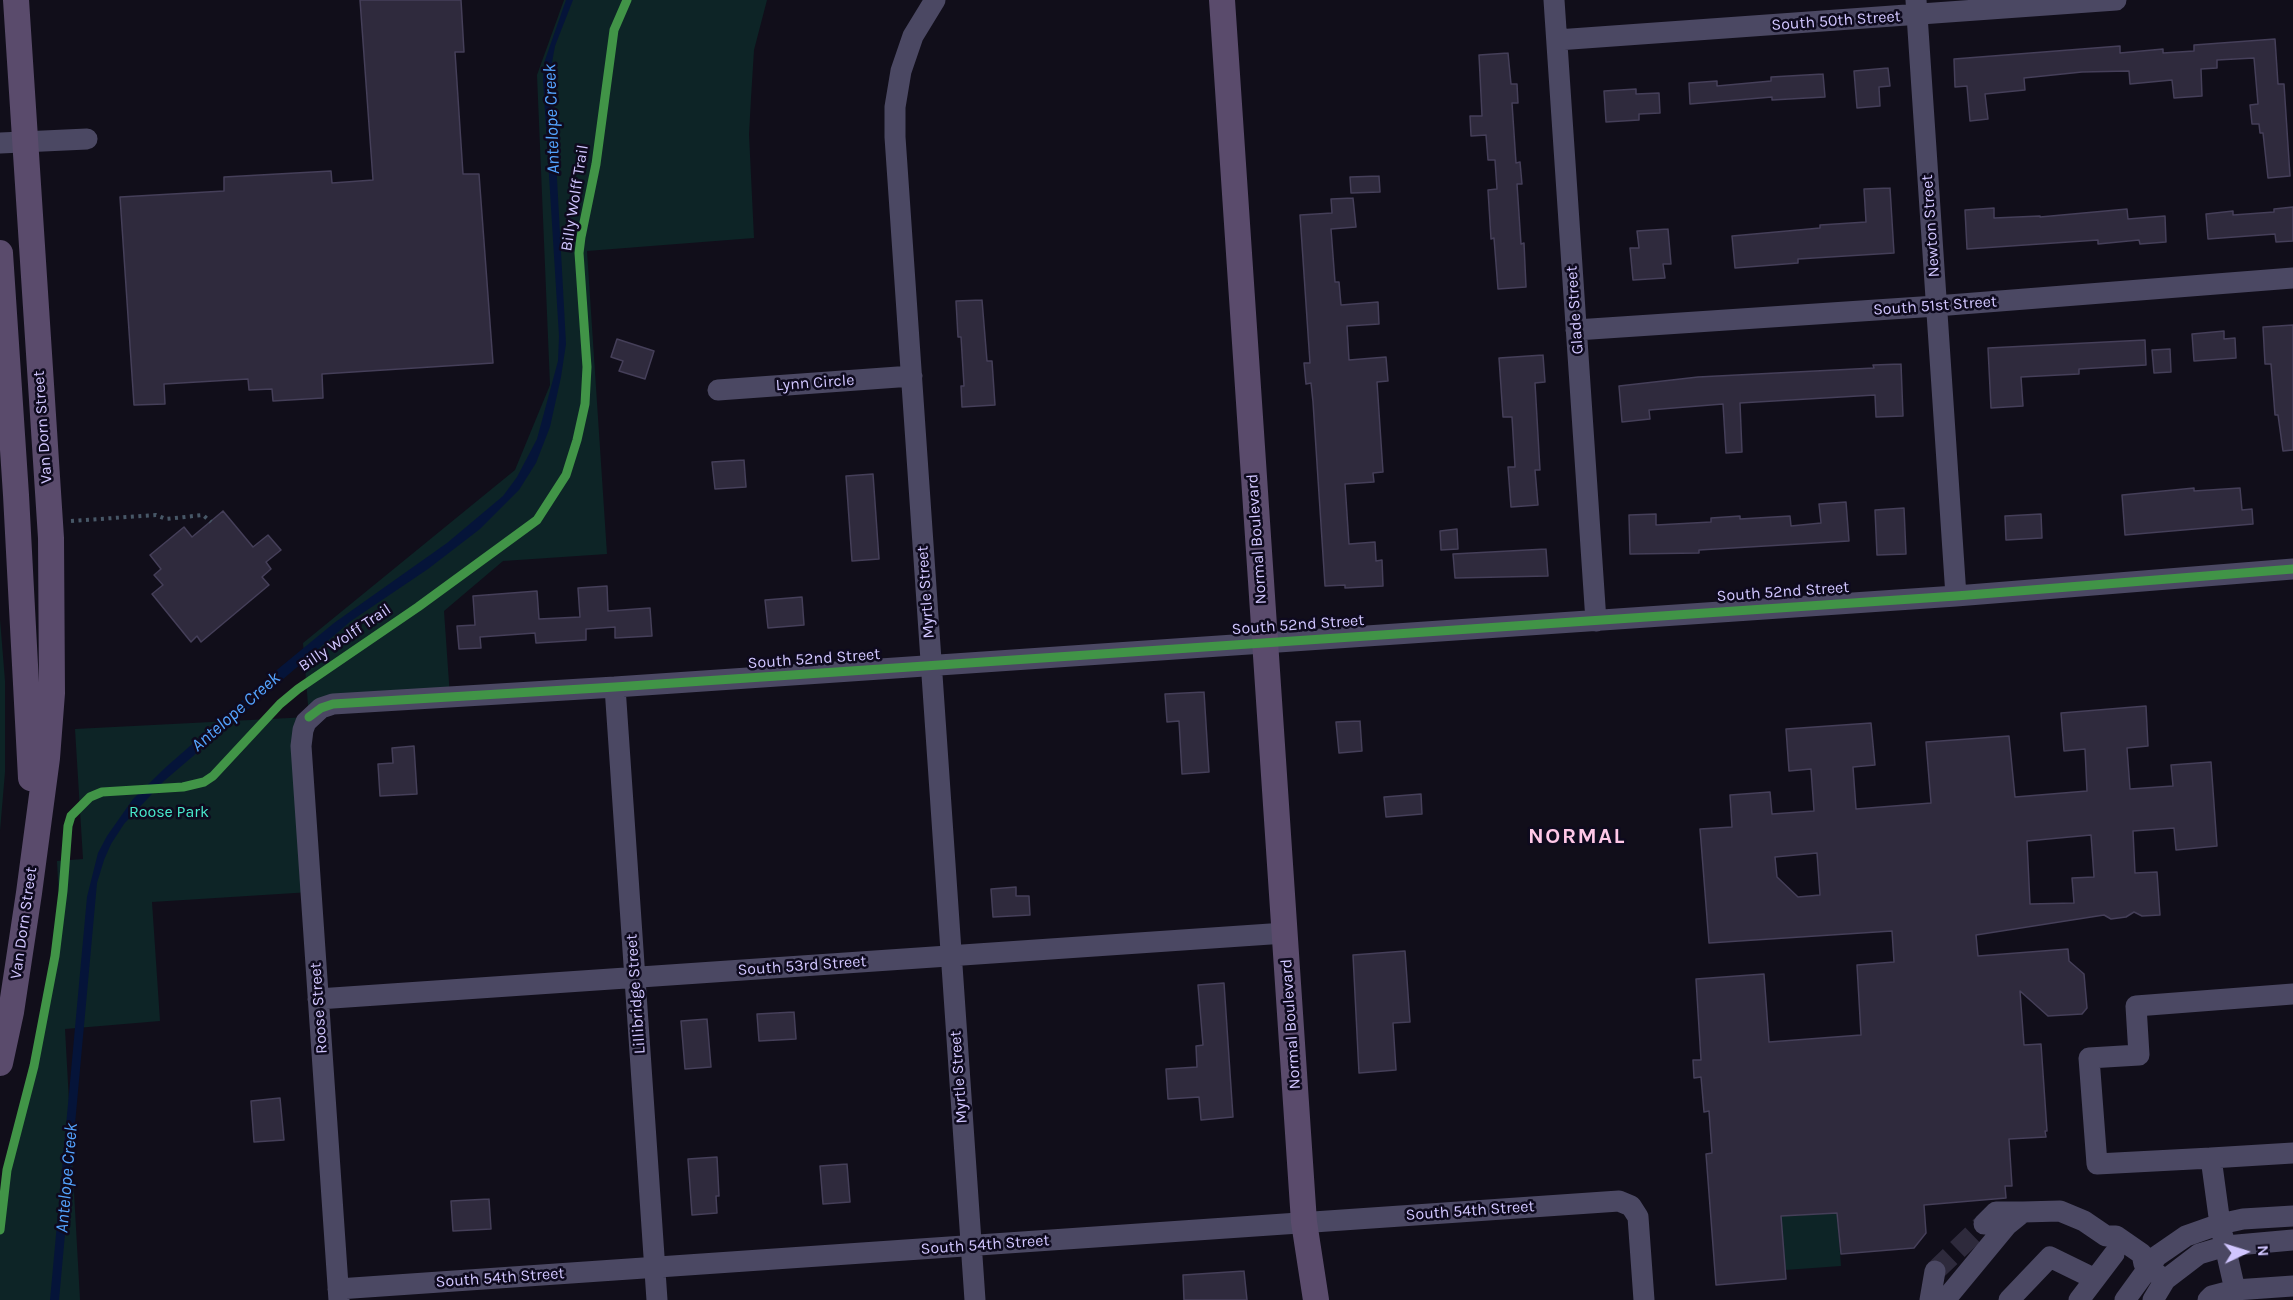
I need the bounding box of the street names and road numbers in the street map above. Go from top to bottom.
street label: South 50th Street [1771,7,1901,35]
street label: Billy Wolff Trail [557,143,593,253]
street label: Newton Street [1918,174,1944,278]
street label: Glade Street [1562,265,1588,355]
street label: South 51st Street [1872,292,1998,320]
street label: Van Dorn Street [29,370,57,484]
street label: Lynn Circle [775,371,855,395]
street label: Normal Boulevard [1243,473,1271,605]
street label: Myrtle Street [913,545,939,639]
street label: South 52nd Street [1716,578,1850,606]
street label: Billy Wolff Trail [295,600,395,676]
street label: South 52nd Street [1231,611,1365,639]
street label: South 52nd Street [747,645,881,673]
street label: Van Dorn Street [7,866,41,980]
street label: Lillibridge Street [622,933,650,1055]
street label: South 53rd Street [737,952,867,980]
street label: Normal Boulevard [1277,958,1305,1090]
street label: Roose Street [306,962,332,1054]
street label: Myrtle Street [946,1030,972,1124]
street label: South 54th Street [1405,1197,1535,1225]
street label: South 54th Street [920,1231,1050,1259]
street label: South 54th Street [435,1264,565,1292]

